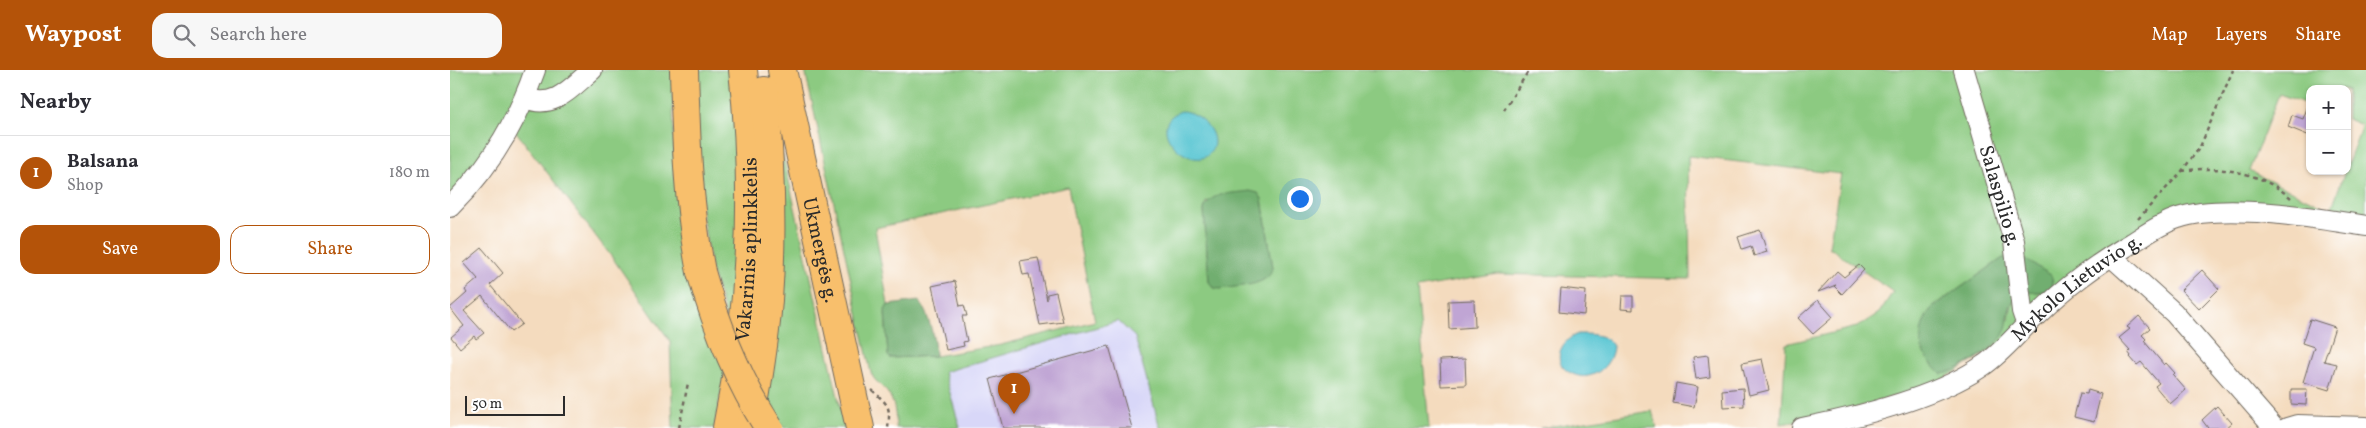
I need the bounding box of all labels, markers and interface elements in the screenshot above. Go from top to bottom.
search box [152,13,502,58]
text: Waypost [25,18,122,52]
icon: search [170,21,198,49]
text: Search here [210,22,307,48]
text: Map [2151,23,2187,48]
text: Layers [2215,23,2267,48]
text: Share [2295,23,2341,48]
map controls [2306,85,2351,175]
button: + [2306,85,2351,130]
text: Nearby [20,88,91,117]
button: − [2306,130,2351,175]
street label: Salaspilio g. [1971,142,2027,248]
text: Balsana [67,149,139,175]
street label: Vakarinis aplinkkelis [729,157,766,343]
text: 1 [33,162,39,184]
text: 180 m [389,162,430,184]
text: Shop [67,175,103,197]
your location [1287,186,1313,212]
street label: Ukmergės g. [794,195,844,306]
button: Save [20,225,220,274]
button: Share [230,225,430,274]
street label: Mykolo Lietuvio g. [2006,228,2148,349]
pin: 1 [998,373,1030,414]
scale bar [465,393,565,416]
text: 50 m [472,395,502,414]

